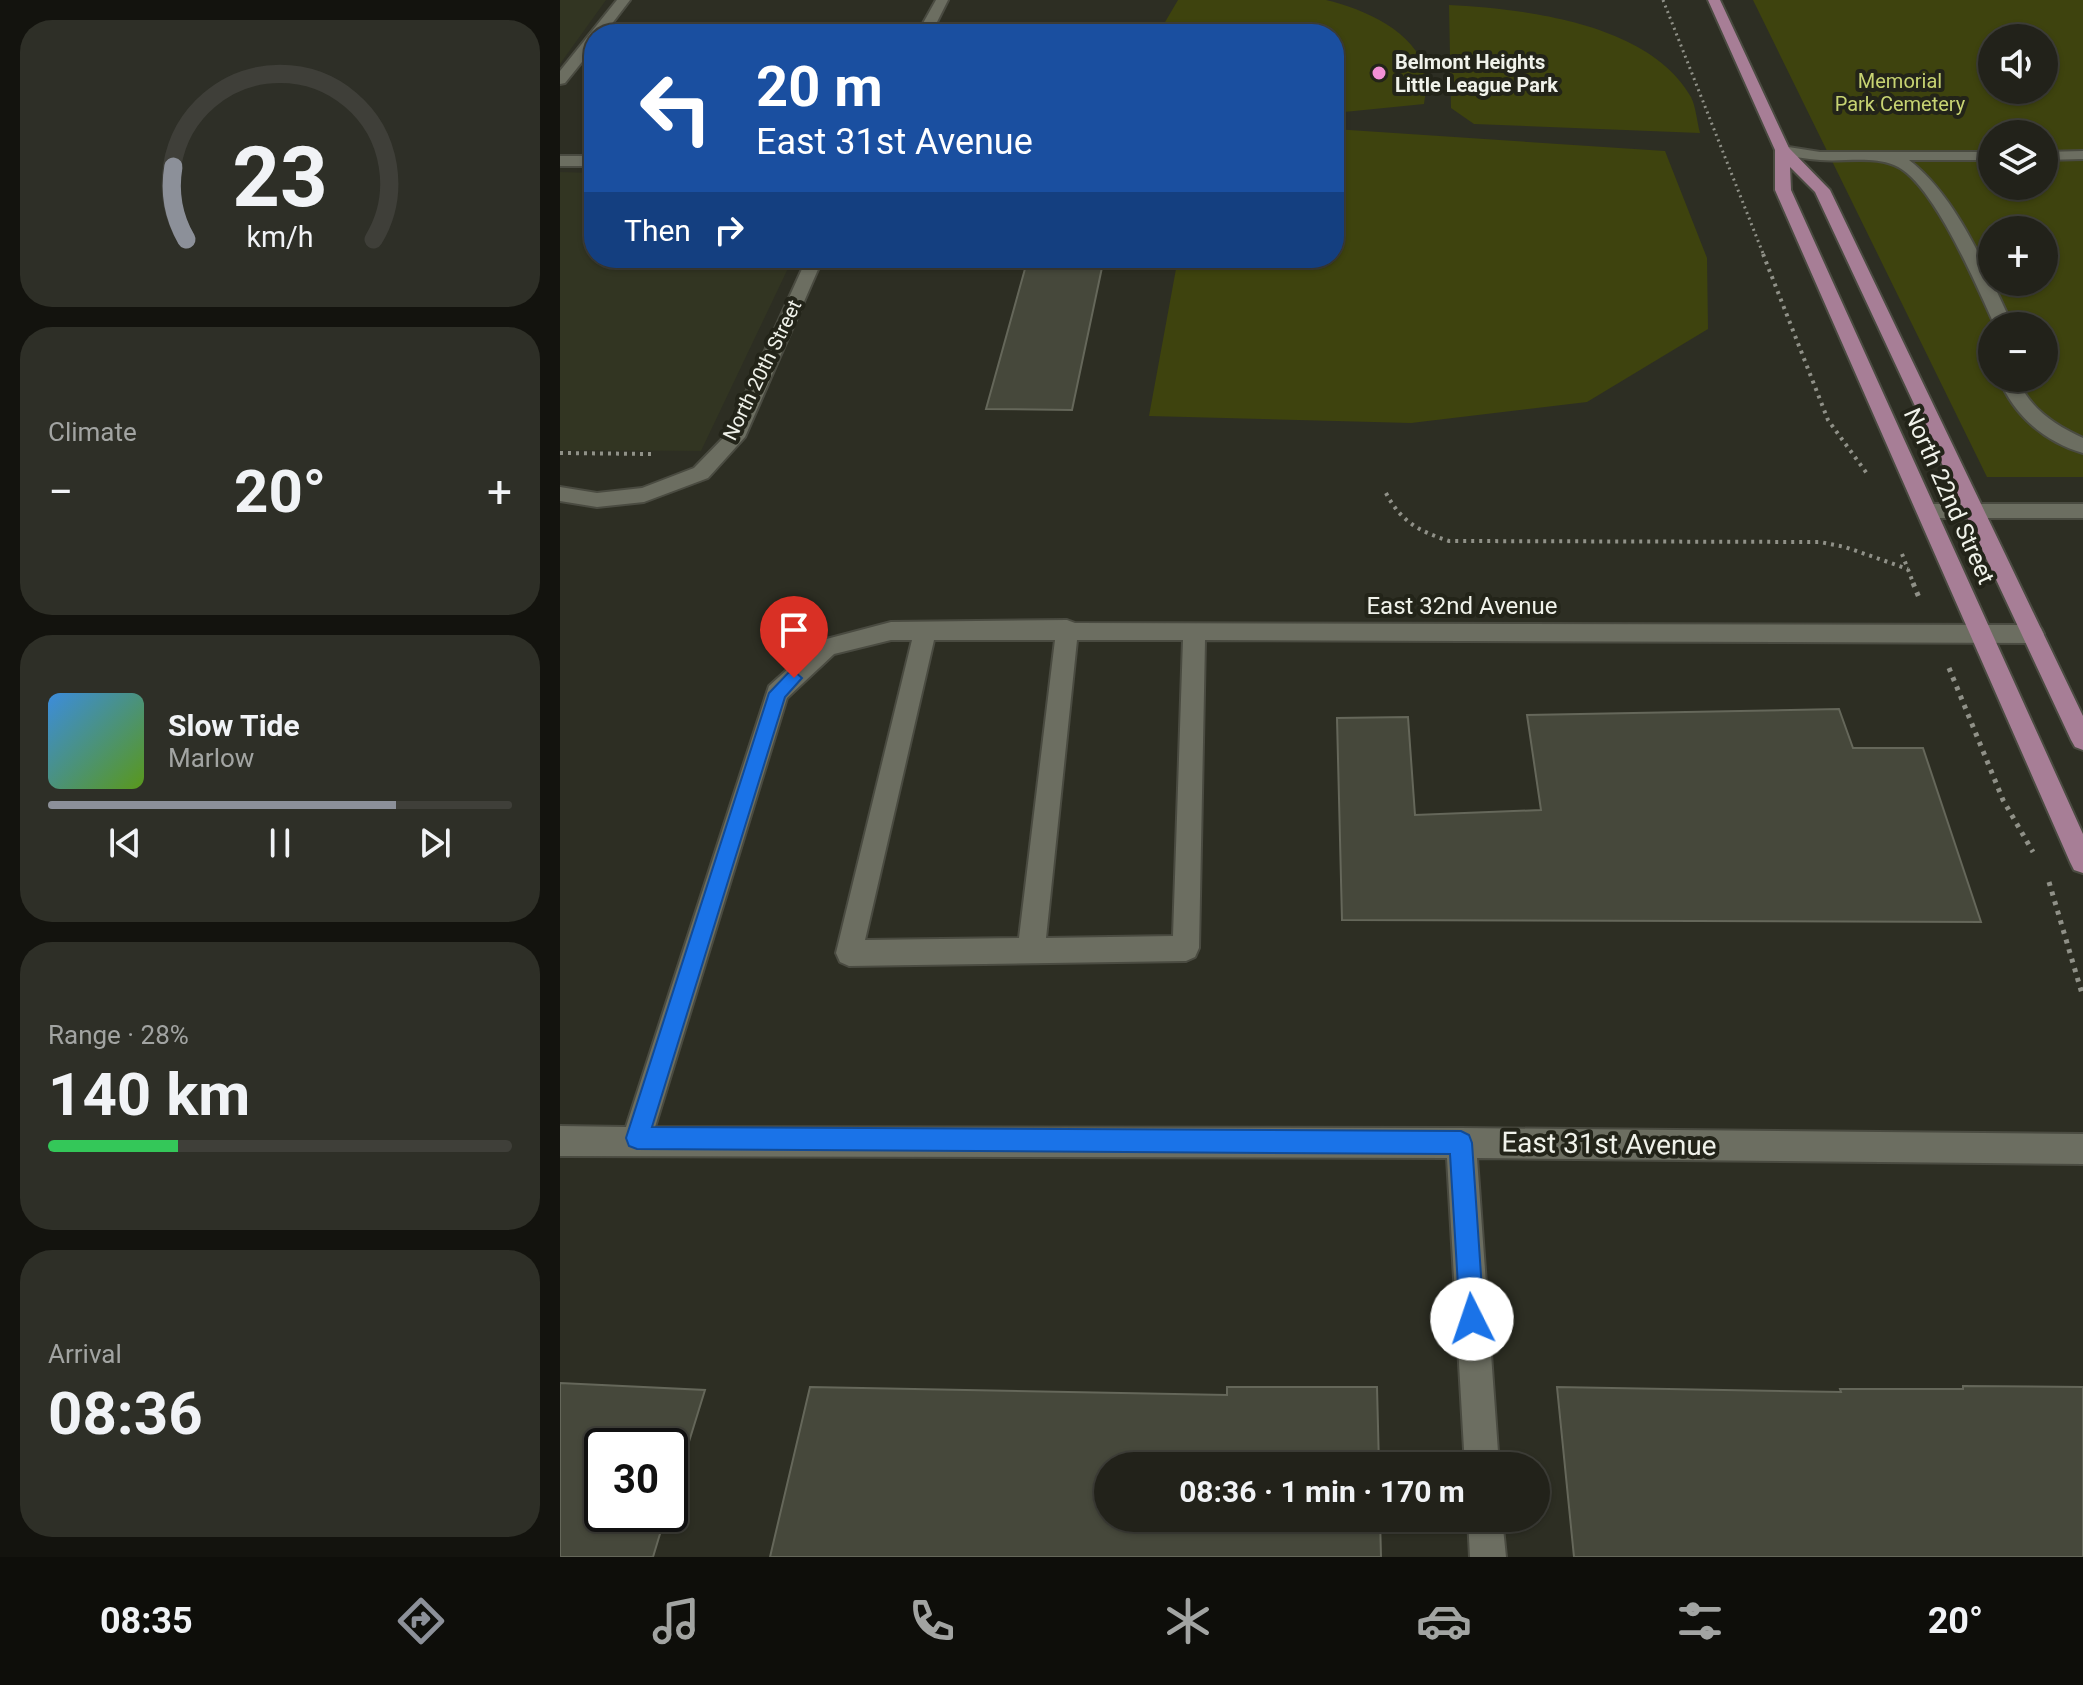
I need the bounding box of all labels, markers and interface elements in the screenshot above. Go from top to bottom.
map controls [1978,24,2058,392]
button: sound [1978,24,2058,104]
place label: Belmont Heights Little League Park [1395,50,1558,97]
text: 20 m [756,54,883,120]
icon: left [624,56,728,160]
marker: Belmont Heights Little League Park [1370,64,1388,82]
park label: Memorial Park Cemetery [1835,69,1966,116]
button: layers [1978,120,2058,200]
text: East 31st Avenue [756,121,1033,163]
text: 23 [232,128,328,225]
icon: right [707,208,751,252]
text: Then [624,213,691,248]
button: + [1978,216,2058,296]
text: km/h [246,220,314,254]
street label: North 20th Street [718,296,806,444]
button: − [1978,312,2058,392]
street label: North 22nd Street [1898,404,2000,588]
text: Climate [48,417,137,447]
text: 20° [234,456,326,527]
text: − [48,466,73,518]
text: + [487,466,512,518]
street label: East 32nd Avenue [1366,592,1558,620]
pin [760,596,828,678]
icon: arrive [772,608,816,652]
text: Slow Tide [168,708,300,743]
text: Marlow [168,743,254,773]
icon: previous [103,821,147,865]
icon: pause [258,821,302,865]
icon: next [413,821,457,865]
text: Range · 28% [48,1020,189,1050]
text: 140 km [48,1059,250,1130]
street label: East 31st Avenue [1501,1126,1717,1162]
position arrow [1430,1277,1514,1361]
text: Arrival [48,1339,122,1369]
text: 08:36 [48,1378,203,1449]
speed limit sign: 30 [584,1428,688,1532]
text: 08:36 · 1 min · 170 m [1179,1474,1465,1509]
icon: directions [393,1593,449,1649]
icon: music [648,1593,704,1649]
icon: phone [904,1593,960,1649]
icon: climate [1160,1593,1216,1649]
icon: car [1416,1593,1472,1649]
icon: filters [1672,1593,1728,1649]
text: 08:35 [100,1600,193,1642]
text: 20° [1928,1600,1983,1642]

